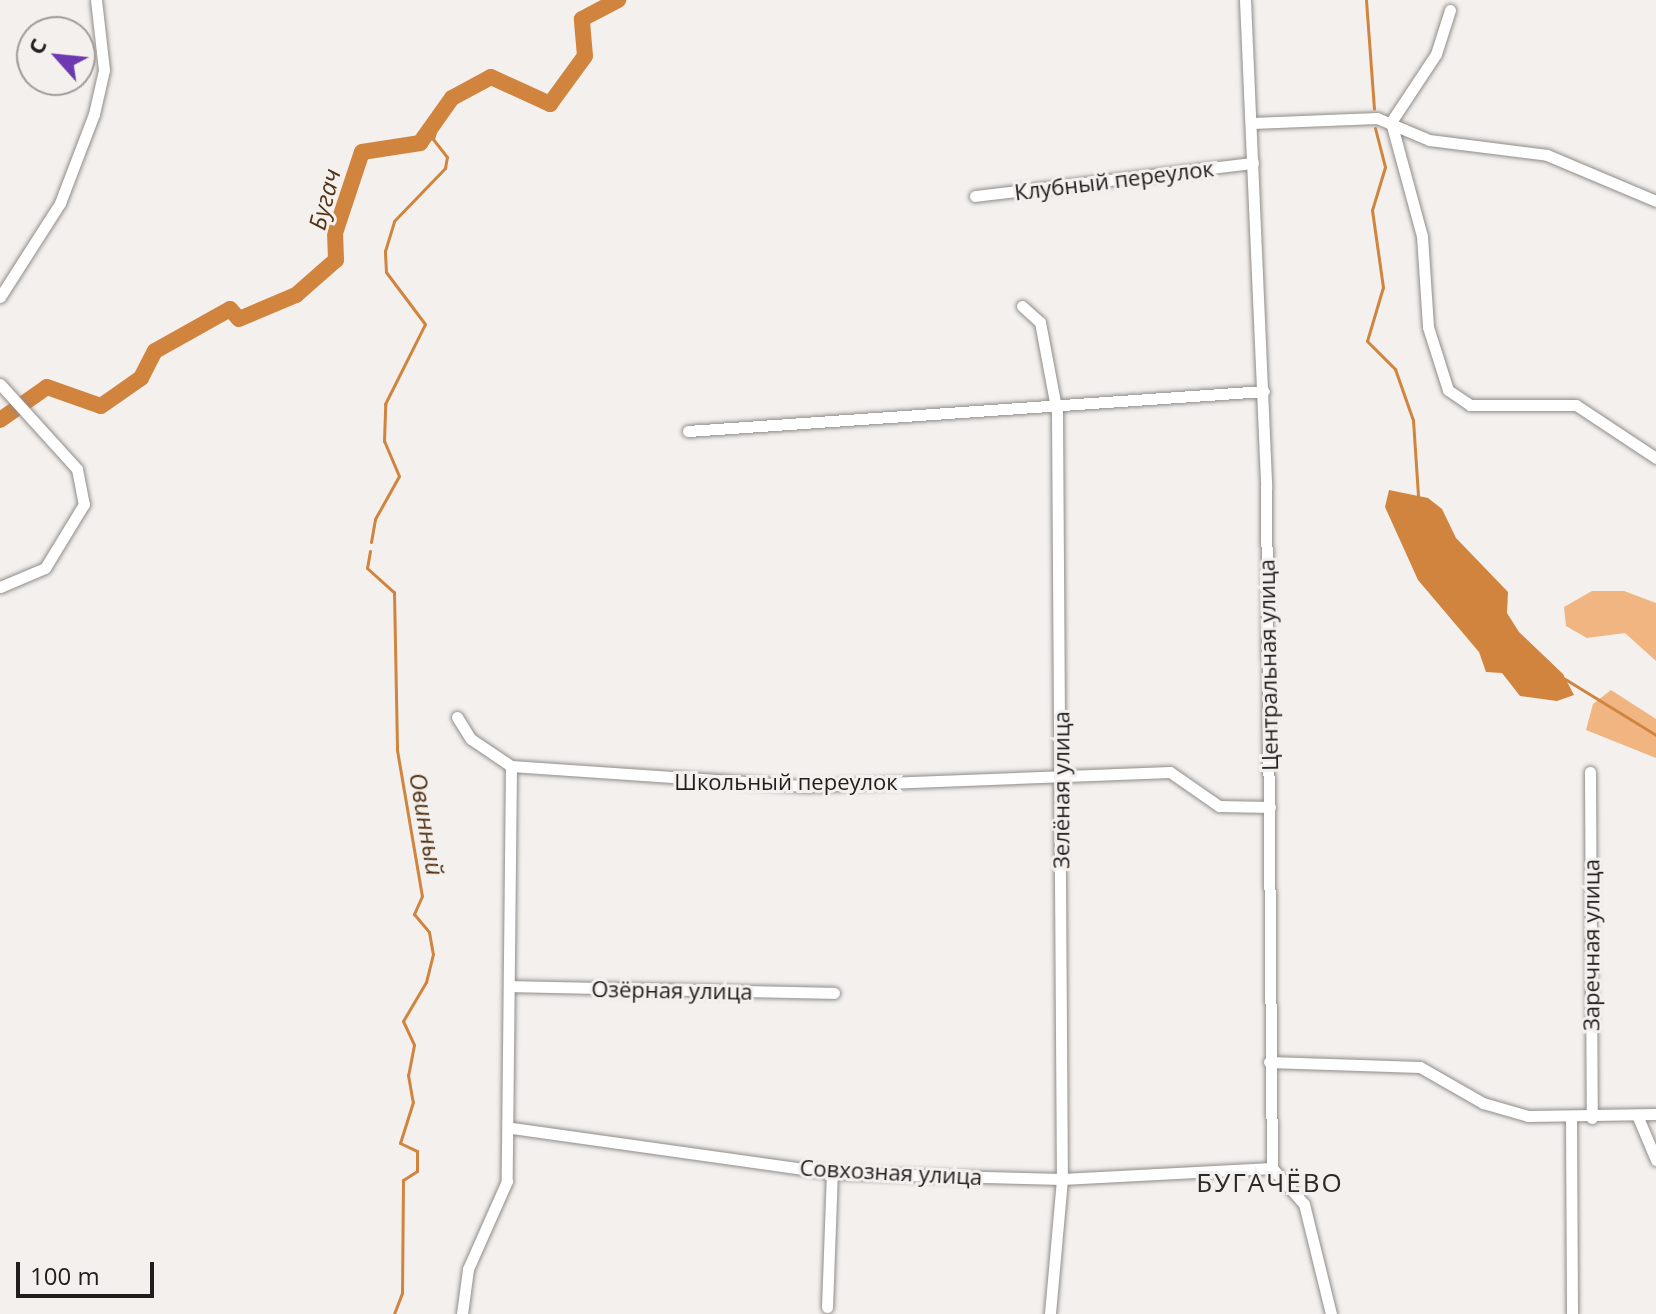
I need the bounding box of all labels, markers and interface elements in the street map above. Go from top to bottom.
north arrow [16,16,96,96]
text: С [20,33,53,59]
street label: Клубный переулок [1013,155,1215,205]
water label: Бугач [302,165,346,233]
street label: Центральная улица [1253,559,1283,771]
street label: Зелёная улица [1048,711,1074,869]
street label: Школьный переулок [674,769,898,795]
water label: Овинный [404,770,450,878]
street label: Заречная улица [1578,859,1604,1031]
street label: Озёрная улица [591,975,753,1005]
street label: Совхозная улица [799,1154,983,1190]
district label: БУГАЧЁВО [1196,1167,1344,1199]
scale bar [20,1246,158,1296]
text: 100 m [30,1259,100,1292]

